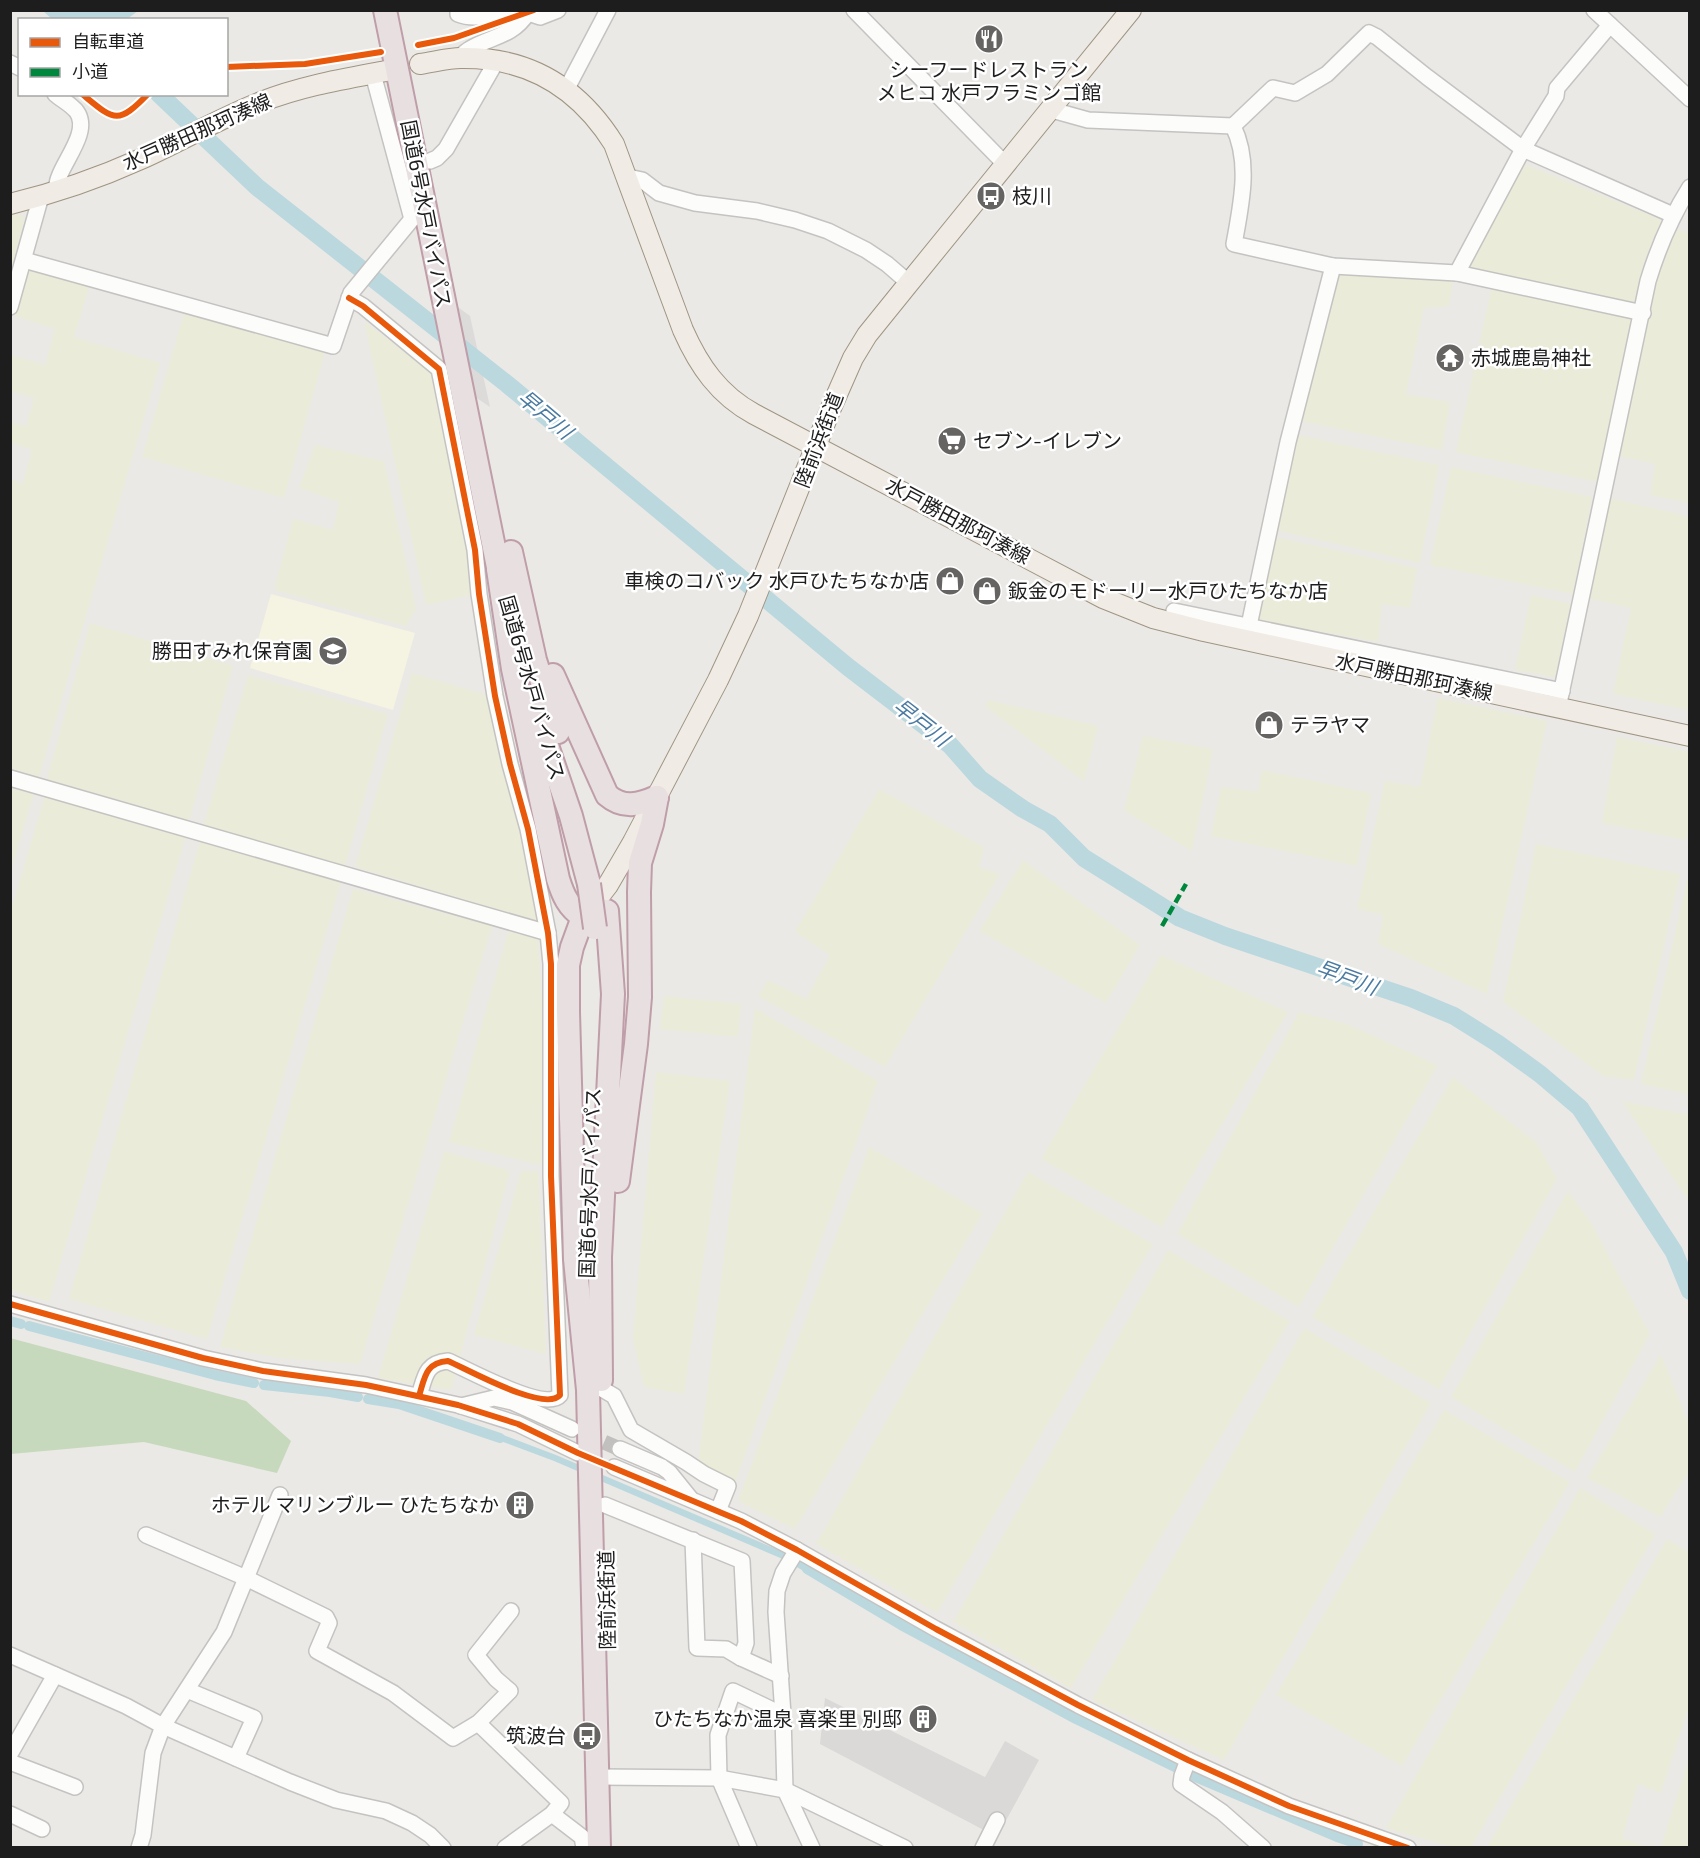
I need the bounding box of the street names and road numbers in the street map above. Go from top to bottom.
street label: 水戸勝田那珂湊線 [119,88,275,175]
street label: 国道6号水戸バイパス [397,118,457,310]
street label: 陸前浜街道 [789,389,847,491]
street label: 水戸勝田那珂湊線 [882,472,1035,568]
street label: 国道6号水戸バイパス [495,593,571,783]
street label: 水戸勝田那珂湊線 [1333,648,1495,704]
street label: 国道6号水戸バイパス [574,1087,604,1279]
street label: 陸前浜街道 [593,1550,619,1650]

